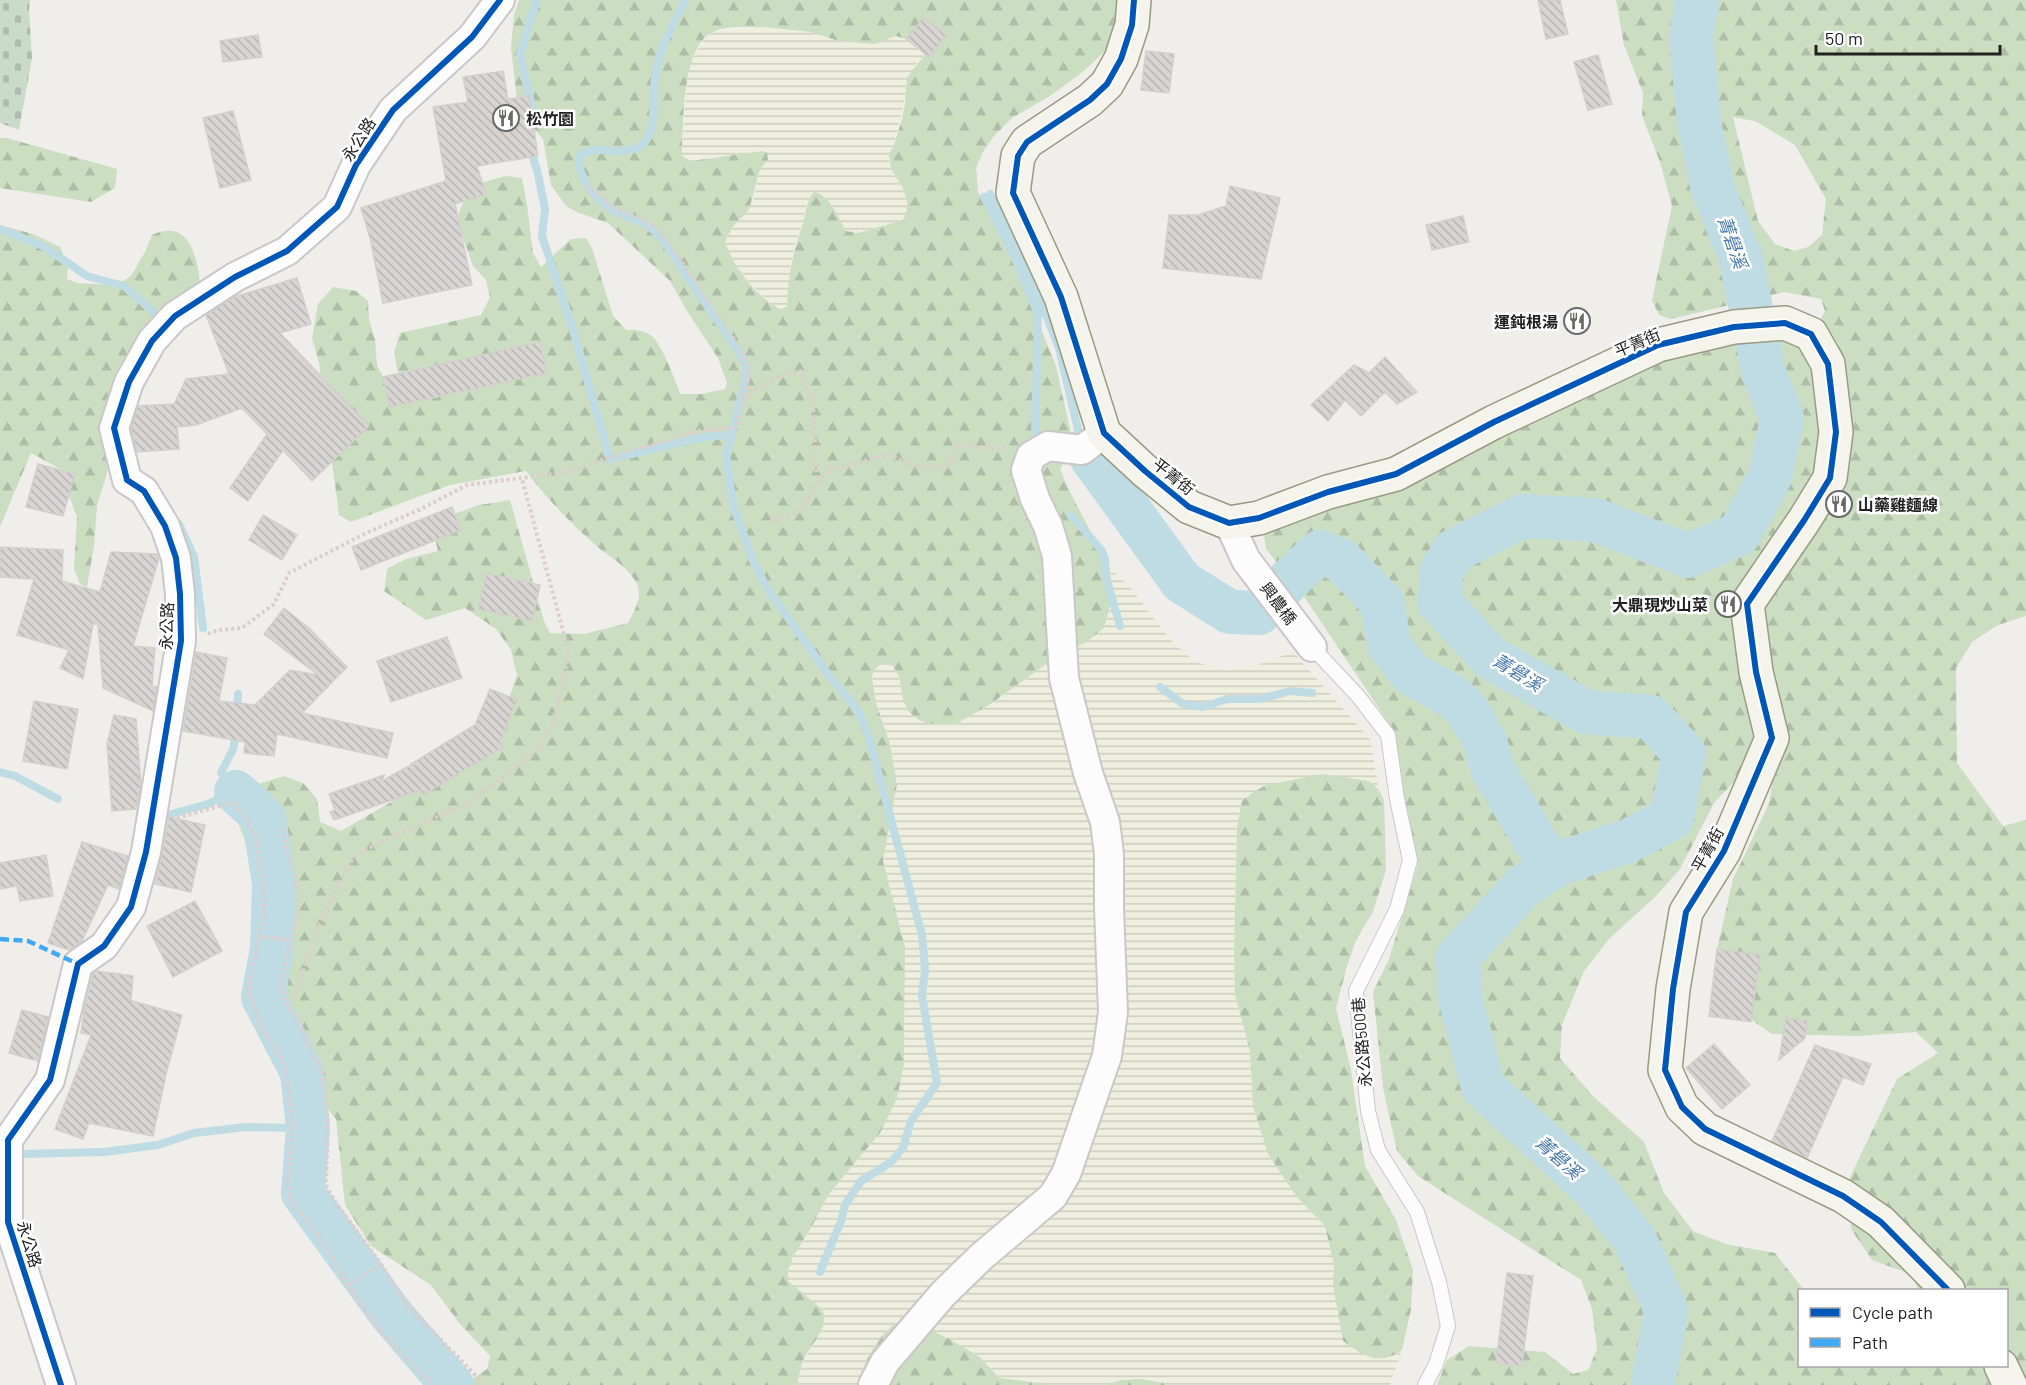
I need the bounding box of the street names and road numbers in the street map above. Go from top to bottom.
street label: 永公路 [337,114,379,164]
street label: 平菁街 [1611,324,1663,360]
street label: 平菁街 [1149,454,1199,498]
street label: 興農橋 [1257,578,1301,628]
street label: 永公路 [156,602,176,650]
street label: 平菁街 [1687,823,1727,875]
street label: 永公路500巷 [1348,996,1374,1088]
street label: 永公路 [14,1218,46,1270]

